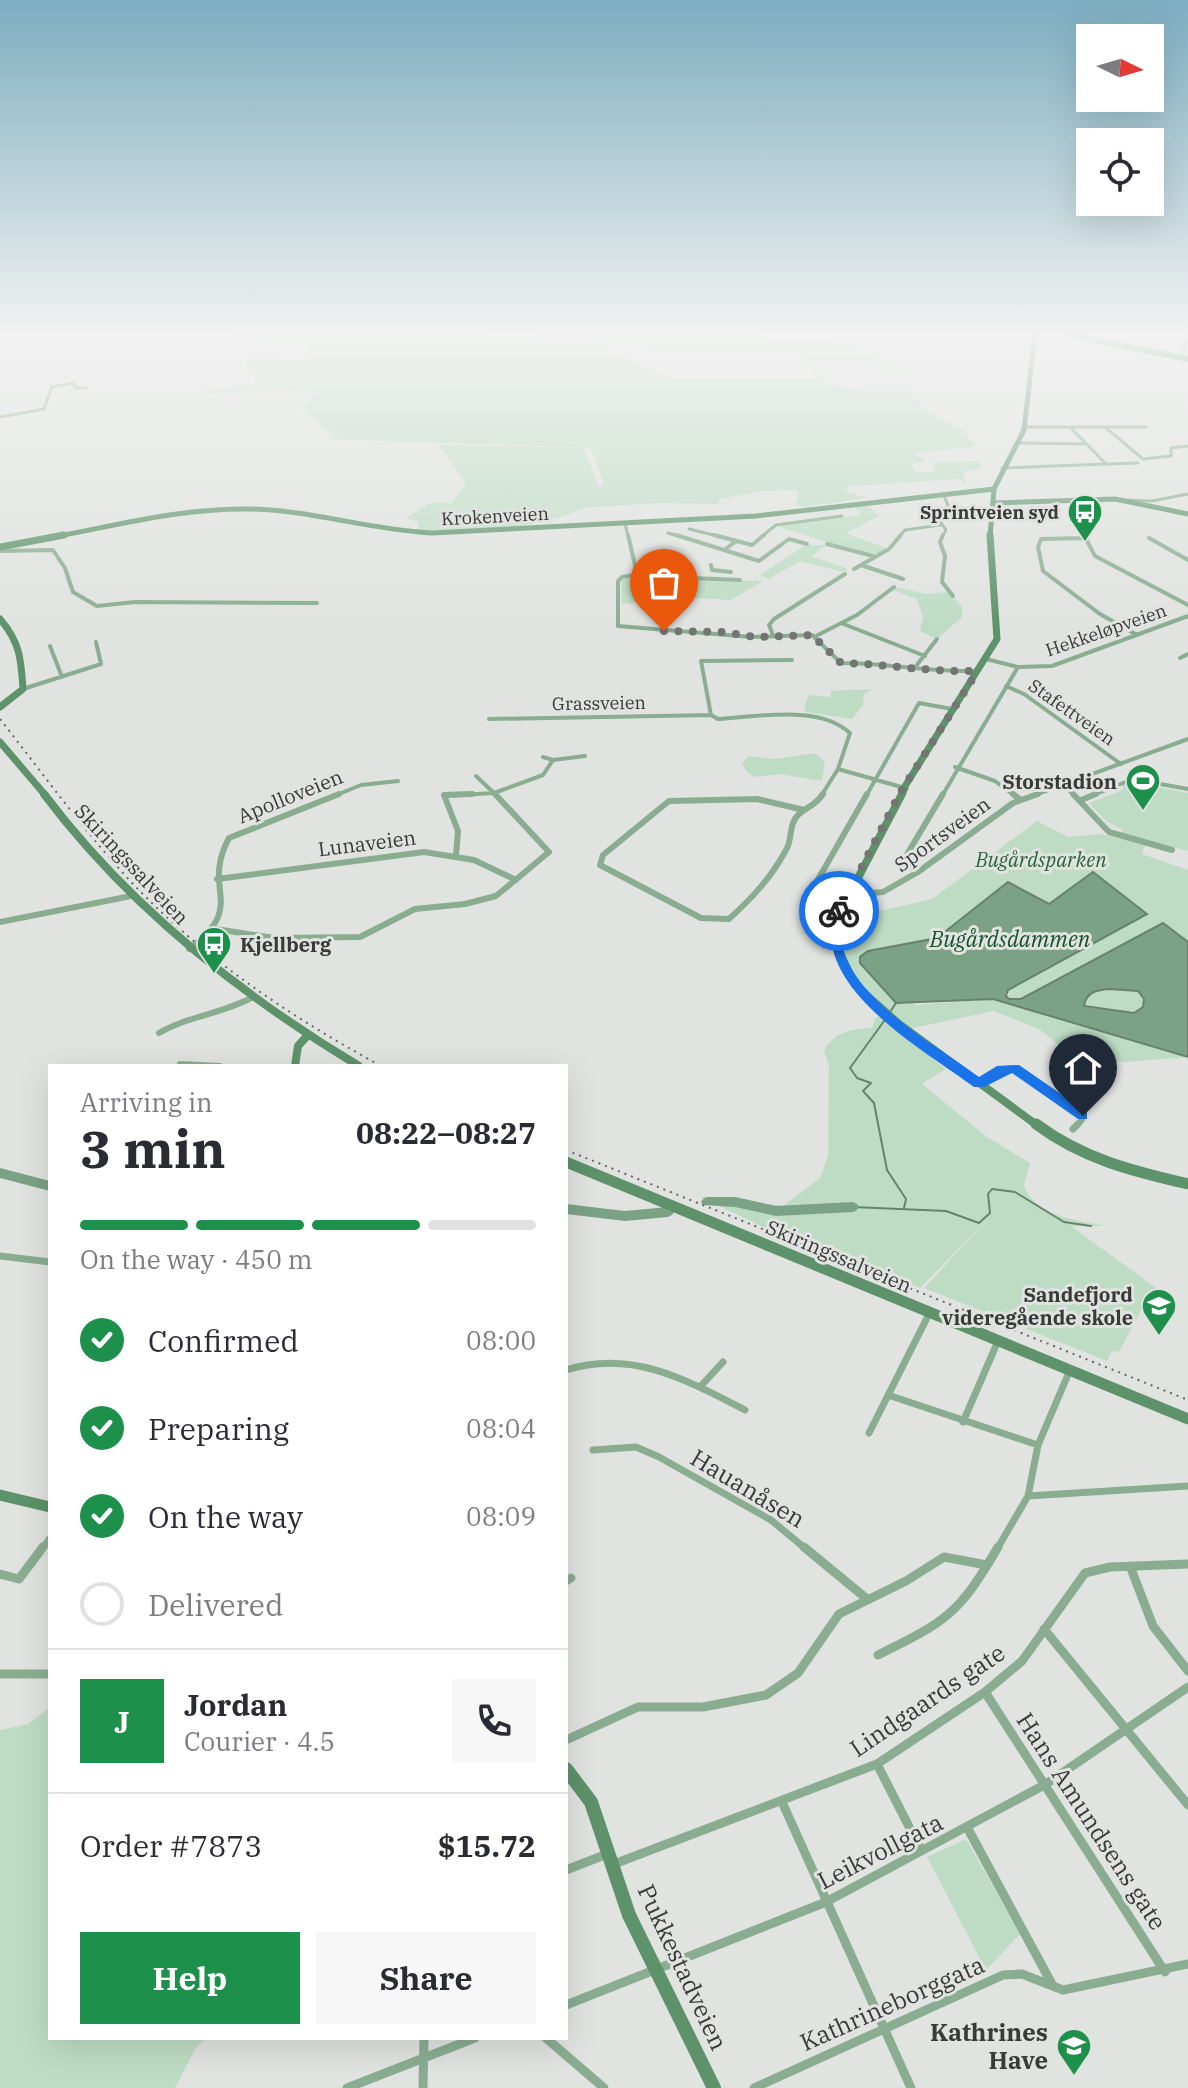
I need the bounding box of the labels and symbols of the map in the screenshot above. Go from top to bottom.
north arrow [1076,24,1164,112]
bus stop icon: Sprintveien syd [1066,493,1104,543]
place label: Sprintveien syd [920,501,1059,524]
street label: Krokenveien [441,502,549,530]
pin [630,549,698,631]
street label: Hekkeløpveien [1042,599,1170,661]
street label: Stafettveien [1024,674,1120,750]
street label: Grassveien [552,691,646,715]
sports icon: Storstadion [1124,762,1162,812]
street label: Apolloveien [233,763,347,829]
place label: Storstadion [1002,768,1117,795]
street label: Sportsveien [889,790,995,878]
street label: Skiringssalveien [69,798,195,930]
street label: Lunaveien [316,824,418,862]
park label: Bugårdsparken [974,846,1107,873]
courier [799,871,879,951]
water label: Bugårdsdammen [929,924,1091,953]
bus stop icon: Kjellberg [195,925,233,975]
place label: Kjellberg [240,931,332,958]
pin [1049,1034,1117,1116]
street label: Skiringssalveien [762,1213,916,1299]
place label: Sandefjord videregående skole [942,1281,1133,1331]
school or university icon: Sandefjord videregående skole [1140,1287,1178,1337]
street label: Hauanåsen [685,1441,811,1535]
street label: Lindgaards gate [843,1636,1011,1764]
street label: Hans Amundsens gate [1010,1706,1174,1936]
street label: Leikvollgata [812,1806,948,1896]
street label: Pukkestadveien [631,1879,735,2055]
street label: Kathrineborggata [795,1948,989,2058]
place label: Kathrines Have [930,2016,1048,2076]
school or university icon: Kathrines Have [1055,2027,1093,2077]

